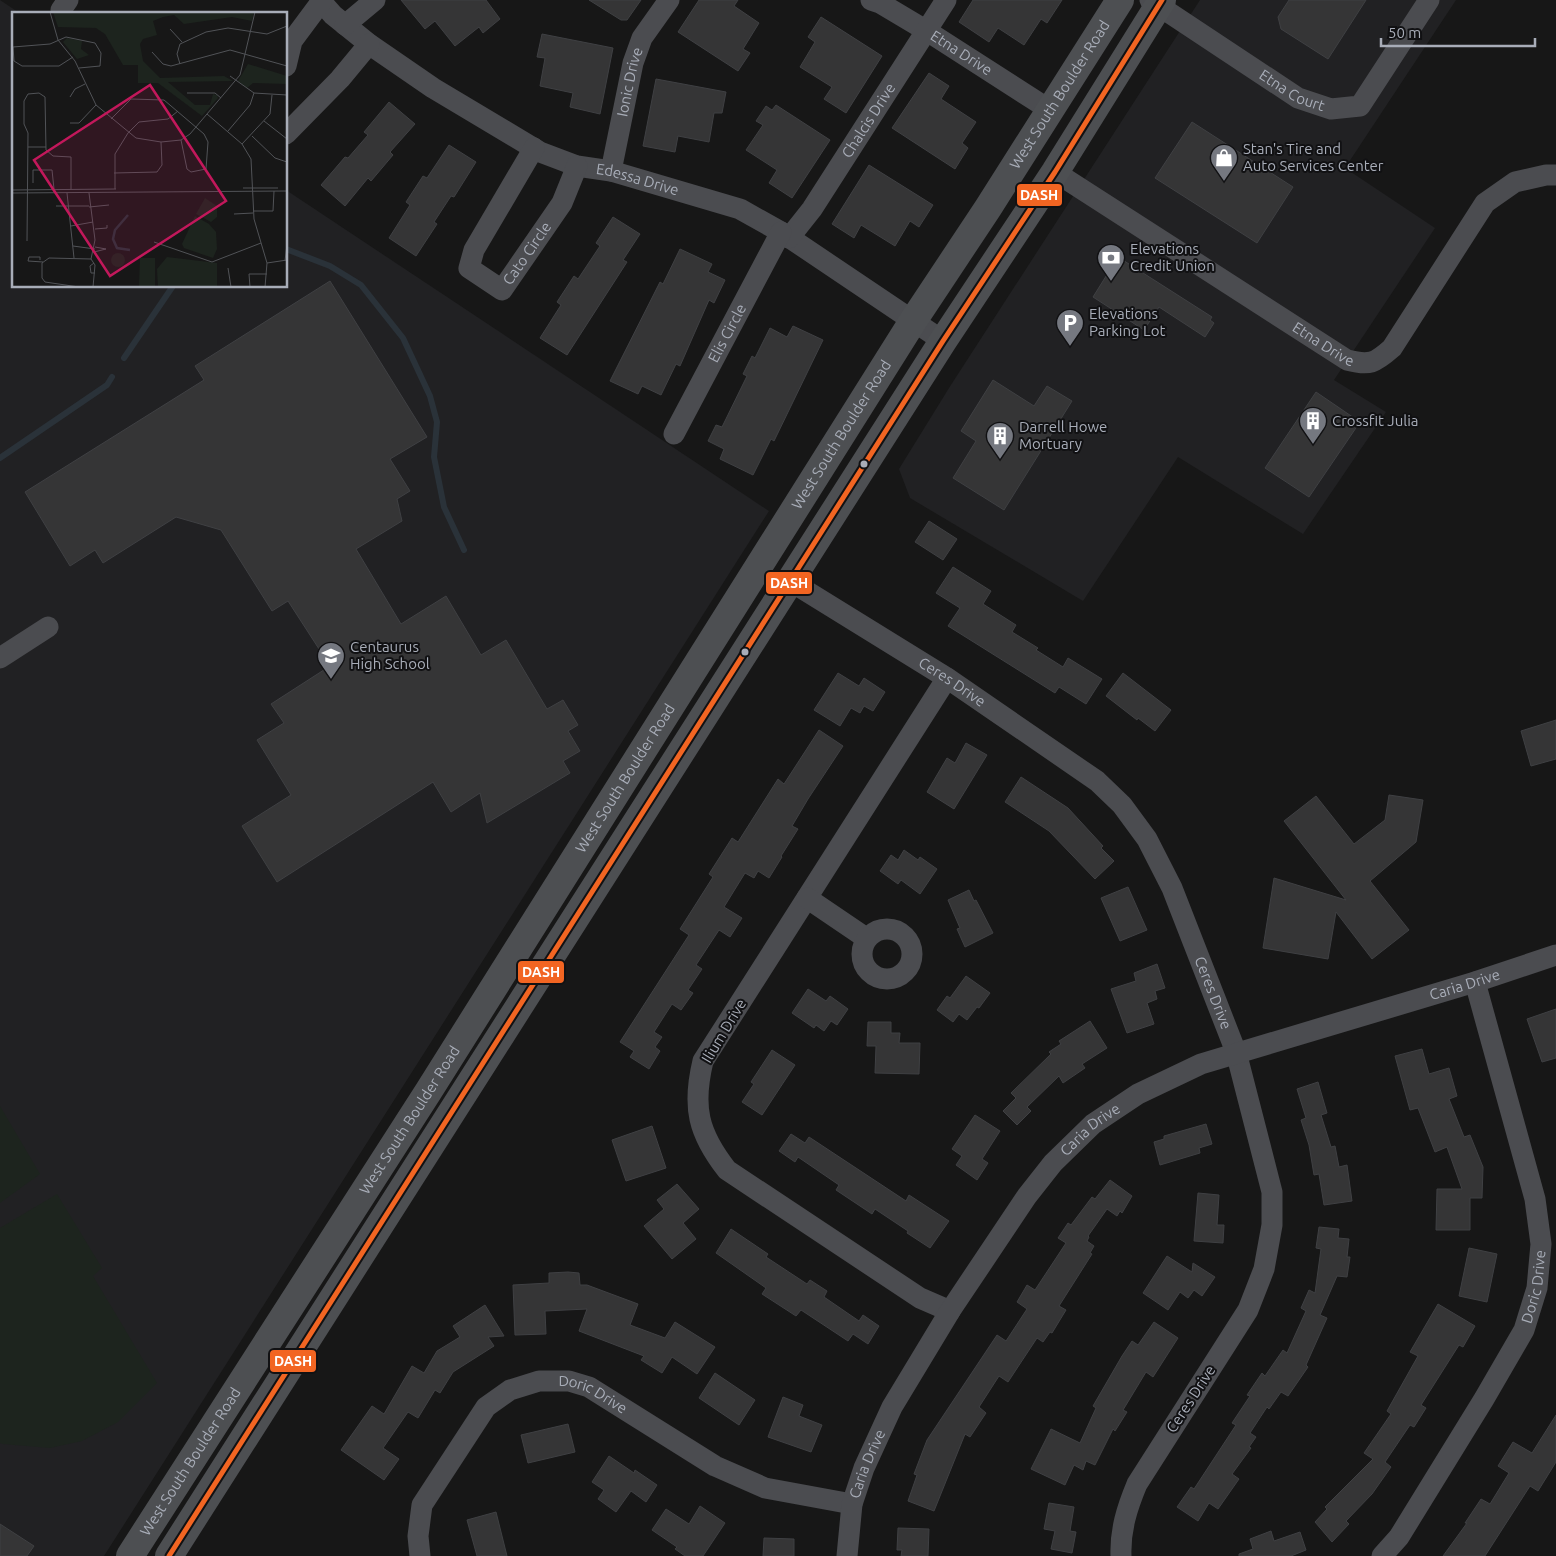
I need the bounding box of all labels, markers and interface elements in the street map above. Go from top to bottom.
inset map [12,12,288,288]
scale bar [1381,15,1535,47]
street label: West South Boulder Road [1006,17,1113,172]
text: 50 m [1388,24,1421,41]
street label: Etna Drive [928,27,995,79]
street label: Ionic Drive [613,45,646,118]
street label: Etna Court [1256,66,1327,114]
street label: Chalcis Drive [838,80,898,161]
place label: Stan's Tire and Auto Services Center [1243,140,1384,174]
shop icon: Stan's Tire and Auto Services Center [1209,143,1239,182]
street label: Edessa Drive [595,160,681,198]
line badge: DASH [1016,183,1063,207]
text: DASH [1020,187,1058,203]
street label: Cato Circle [499,218,554,288]
place label: Elevations Credit Union [1130,240,1215,274]
bank icon: Elevations Credit Union [1096,243,1126,282]
street label: Elis Circle [704,301,749,365]
place label: Elevations Parking Lot [1089,305,1165,339]
parking icon: Elevations Parking Lot [1055,308,1085,347]
street label: Etna Drive [1290,318,1356,369]
street label: West South Boulder Road [788,357,894,512]
building icon: Crossfit Julia [1298,406,1328,445]
place label: Crossfit Julia [1332,412,1419,429]
place label: Darrell Howe Mortuary [1019,418,1107,452]
building icon: Darrell Howe Mortuary [985,421,1015,460]
unlabelled marker [859,459,869,469]
line badge: DASH [765,571,813,595]
text: DASH [770,575,808,591]
place label: Centaurus High School [350,638,430,672]
school or university icon: Centaurus High School [316,641,346,680]
unlabelled marker [740,647,750,657]
street label: Ceres Drive [916,654,989,710]
street label: West South Boulder Road [572,701,678,856]
street label: Ceres Drive [1192,954,1235,1032]
line badge: DASH [517,960,565,984]
text: DASH [522,964,560,980]
street label: Caria Drive [1427,965,1502,1003]
street label: Ilium Drive [698,996,749,1066]
street label: West South Boulder Road [356,1042,463,1197]
street label: Caria Drive [1056,1099,1123,1159]
street label: Doric Drive [1518,1249,1548,1325]
line badge: DASH [269,1349,317,1373]
text: DASH [274,1353,312,1369]
street label: Ceres Drive [1163,1362,1219,1436]
street label: Doric Drive [559,1372,630,1417]
street label: West South Boulder Road [136,1384,244,1539]
street label: Caria Drive [845,1427,888,1501]

